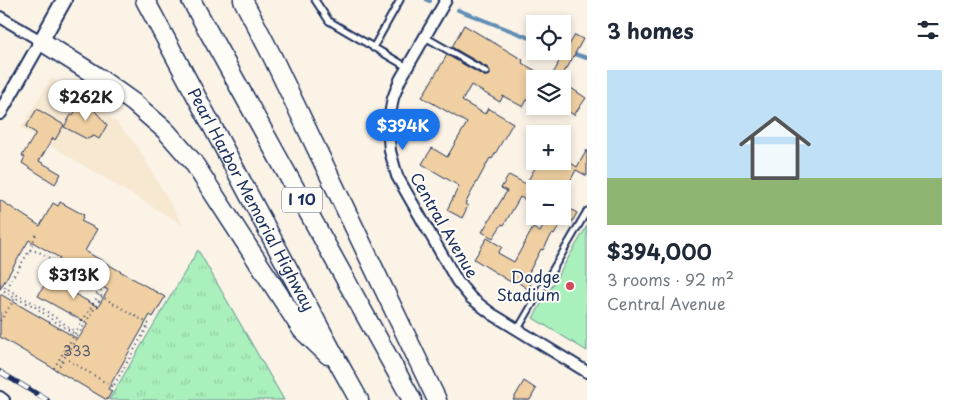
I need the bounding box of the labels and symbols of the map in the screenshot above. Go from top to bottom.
pin: $262K [51,80,121,122]
street label: Pearl Harbor Memorial Highway [183,83,321,315]
pin: $394K [368,108,438,151]
street label: Central Avenue [405,167,485,282]
road number: I 10 [282,188,322,212]
pin: $313K [39,258,109,300]
place label: Dodge Stadium [497,264,560,306]
marker: Dodge Stadium [564,280,576,292]
house number: 333 [63,340,91,361]

